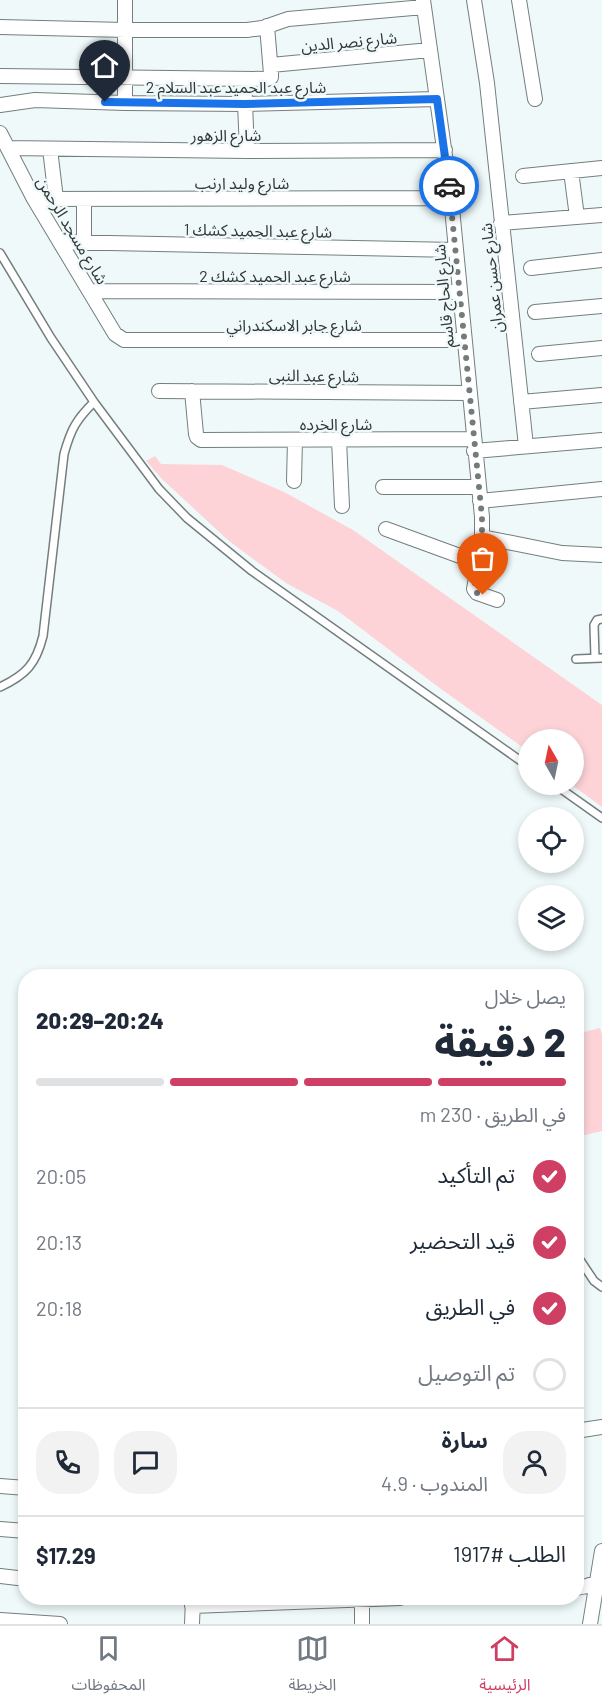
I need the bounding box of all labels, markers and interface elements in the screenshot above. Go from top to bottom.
street label: شارع نصر الدين [300,27,398,59]
pin [79,40,130,102]
icon: home [88,49,121,82]
street label: شارع عبد الحميد عبد السلام 2 [146,77,326,100]
street label: شارع الزهور [190,125,261,148]
courier [419,156,479,216]
icon: car [433,170,466,203]
street label: شارع مسجد الرحمن [30,173,113,289]
street label: شارع وليد ارنب [195,173,289,196]
street label: شارع عبد الحميد كشك 1 [184,219,332,245]
street label: شارع حسن عمران [476,222,510,334]
street label: شارع الحاج قاسم [429,243,461,349]
street label: شارع عبد الحميد كشك 2 [199,266,351,289]
street label: شارع جابر الاسكندراني [226,315,362,338]
street label: شارع عبد النبى [269,365,359,389]
street label: شارع الخرده [300,414,372,437]
pin [457,533,508,595]
icon: bag [466,542,499,575]
north arrow [518,729,584,795]
map controls [518,729,584,951]
button: locate [518,807,584,873]
button: layers [518,885,584,951]
text: يصل خلال [485,984,566,1008]
text: 20:24–20:29 [36,1007,164,1033]
text: 2 دقيقة [434,1018,566,1065]
text: في الطريق · 230 m [420,1102,566,1126]
icon: check [533,1160,566,1193]
text: تم التأكيد [437,1161,515,1187]
text: 20:05 [36,1164,86,1188]
icon: check [533,1226,566,1259]
text: قيد التحضير [410,1227,515,1253]
text: 20:13 [36,1230,82,1254]
icon: check [533,1292,566,1325]
text: في الطريق [426,1293,515,1319]
text: 20:18 [36,1296,82,1320]
text: تم التوصيل [418,1359,515,1385]
text: سارة [442,1426,488,1452]
button: phone [36,1431,99,1494]
button: chat [114,1431,177,1494]
button: person [503,1431,566,1494]
text: المندوب · 4.9 [381,1471,488,1495]
text: الطلب #1917 [453,1540,566,1566]
text: $17.29 [36,1542,96,1568]
tab: المحفوظات [71,1632,146,1702]
tab: الخريطة [288,1632,336,1702]
tab: الرئيسية [479,1632,531,1702]

